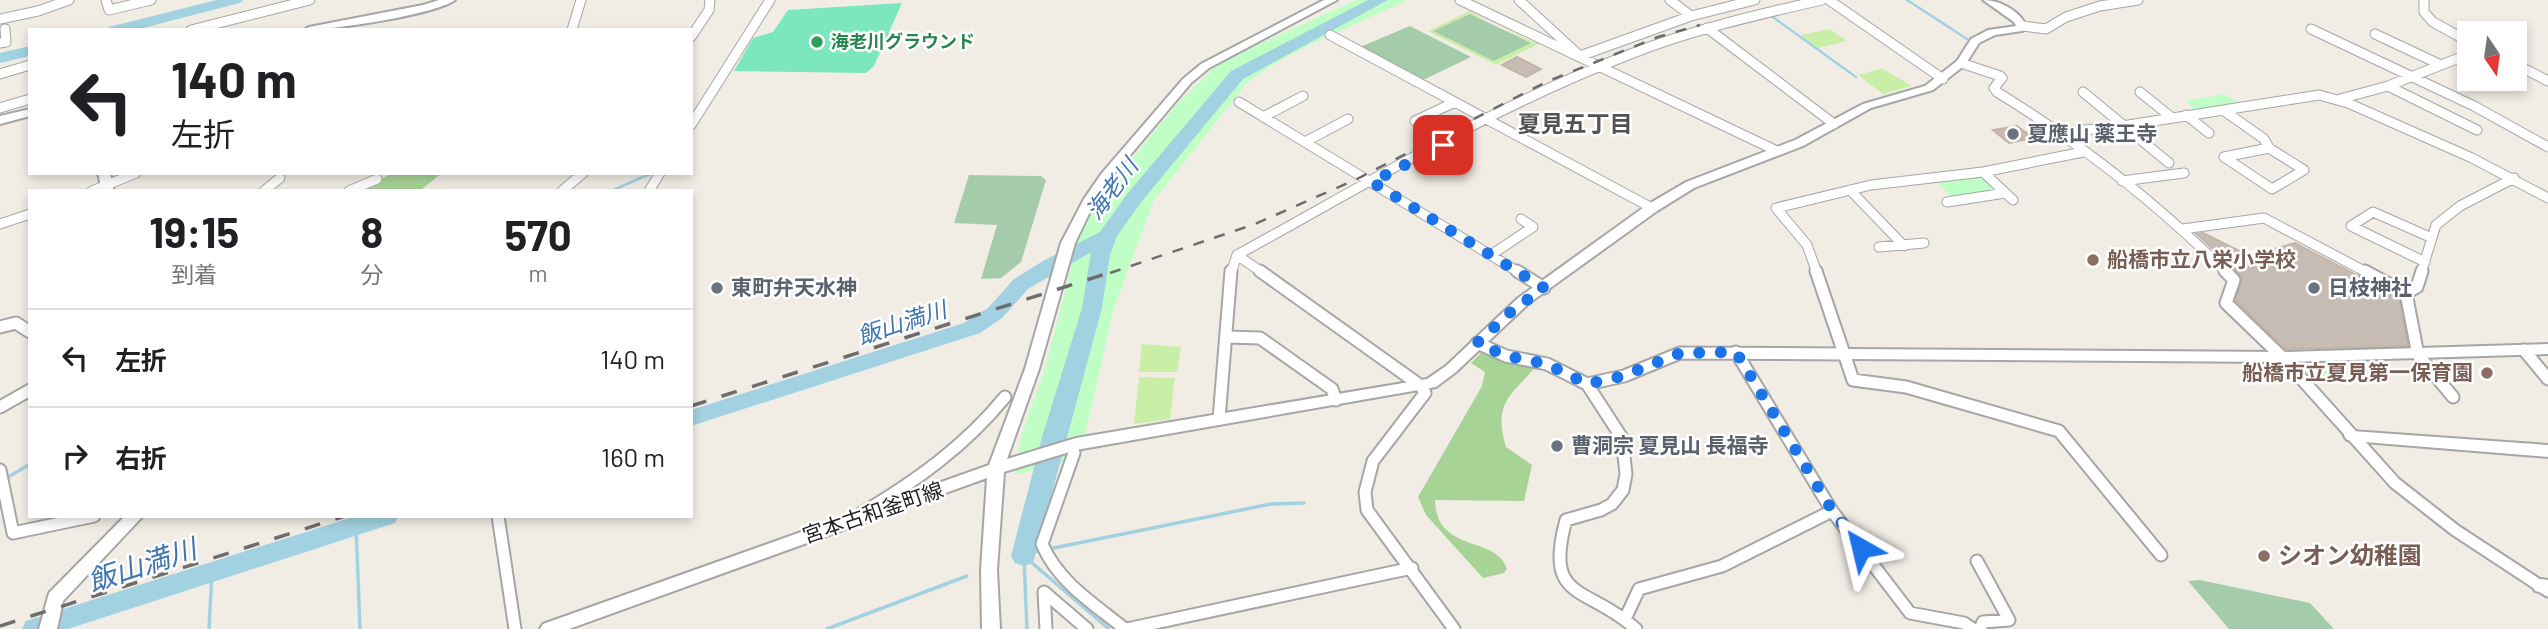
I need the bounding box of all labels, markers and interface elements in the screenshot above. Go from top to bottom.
north arrow [2457,21,2527,91]
map controls [2457,21,2527,91]
place label: 海老川グラウンド [831,30,975,52]
marker: 海老川グラウンド [809,34,825,50]
text: 140 m [171,49,297,108]
icon: left [56,56,147,147]
district label: 夏見五丁目 [1518,109,1633,137]
text: 左折 [171,114,235,152]
pin [1413,115,1473,175]
place label: 夏應山 薬王寺 [2027,120,2157,145]
icon: arrive [1424,126,1462,164]
marker: 夏應山 薬王寺 [2005,126,2021,142]
water label: 海老川 [1079,150,1145,224]
text: 19:15 [149,206,239,256]
text: 8 [360,206,383,256]
text: 570 [504,209,572,259]
place label: 船橋市立八栄小学校 [2107,246,2296,271]
marker: 船橋市立八栄小学校 [2085,252,2101,268]
text: m [529,259,548,287]
text: 到着 [171,260,217,288]
text: 分 [360,260,383,288]
place label: 東町弁天水神 [731,274,857,299]
place label: 日枝神社 [2328,274,2412,299]
marker: 東町弁天水神 [709,280,725,296]
marker: 日枝神社 [2306,280,2322,296]
water label: 飯山満川 [854,294,953,350]
icon: left [56,339,94,377]
text: 140 m [600,343,665,374]
text: 左折 [115,344,167,375]
place label: 船橋市立夏見第一保育園 [2242,359,2473,384]
marker: 船橋市立夏見第一保育園 [2479,365,2495,381]
place label: 曹洞宗 夏見山 長福寺 [1571,432,1768,457]
icon: right [56,437,94,475]
marker: 曹洞宗 夏見山 長福寺 [1549,438,1565,454]
text: 160 m [601,441,665,472]
text: 右折 [115,442,167,473]
street label: 宮本古和釜町線 [799,476,946,547]
position arrow [1824,511,1898,585]
water label: 飯山満川 [83,530,203,598]
place label: シオン幼稚園 [2278,540,2422,569]
marker: シオン幼稚園 [2256,548,2272,564]

